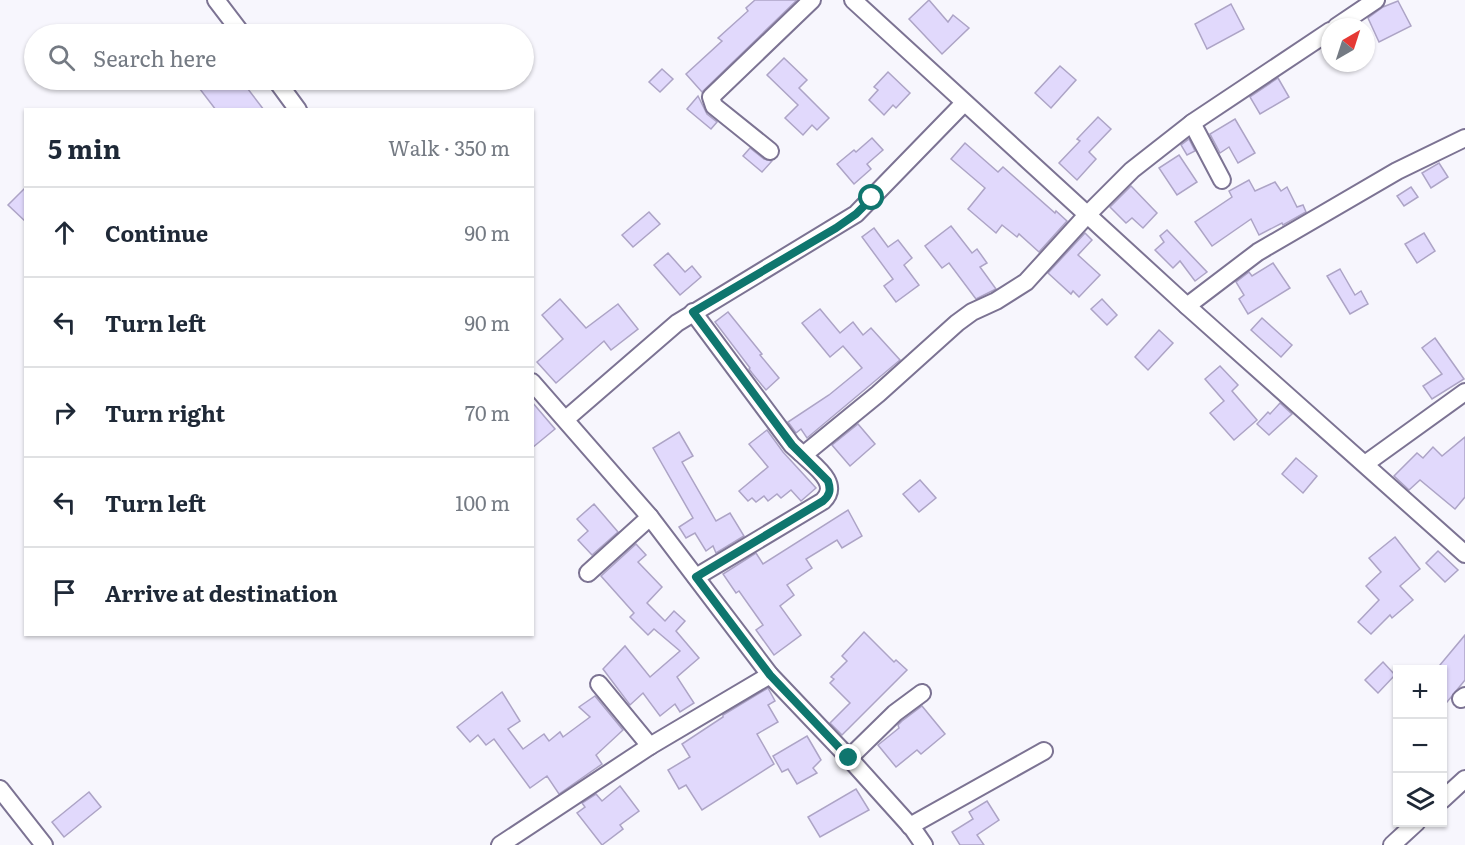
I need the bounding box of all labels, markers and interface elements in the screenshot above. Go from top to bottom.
north arrow [1321,18,1375,72]
search box [24,24,534,90]
icon: search [45,41,78,74]
text: Search here [93,41,216,74]
text: 5 min [48,128,121,167]
text: Walk · 350 m [388,132,510,162]
route start [858,184,884,210]
icon: ahead [48,216,81,249]
text: Continue [105,216,208,249]
text: 90 m [465,217,510,247]
icon: left [48,306,81,339]
text: Turn left [105,306,206,339]
text: 90 m [465,307,510,337]
icon: right [48,396,81,429]
text: Turn right [105,396,225,429]
text: 70 m [465,397,510,427]
icon: left [48,486,81,519]
text: Turn left [105,486,206,519]
text: 100 m [455,487,510,517]
icon: arrive [48,576,81,609]
text: Arrive at destination [105,576,338,609]
map controls [1393,665,1447,827]
button: + [1393,665,1447,719]
button: − [1393,719,1447,773]
route end [835,744,861,770]
button: layers [1393,773,1447,827]

